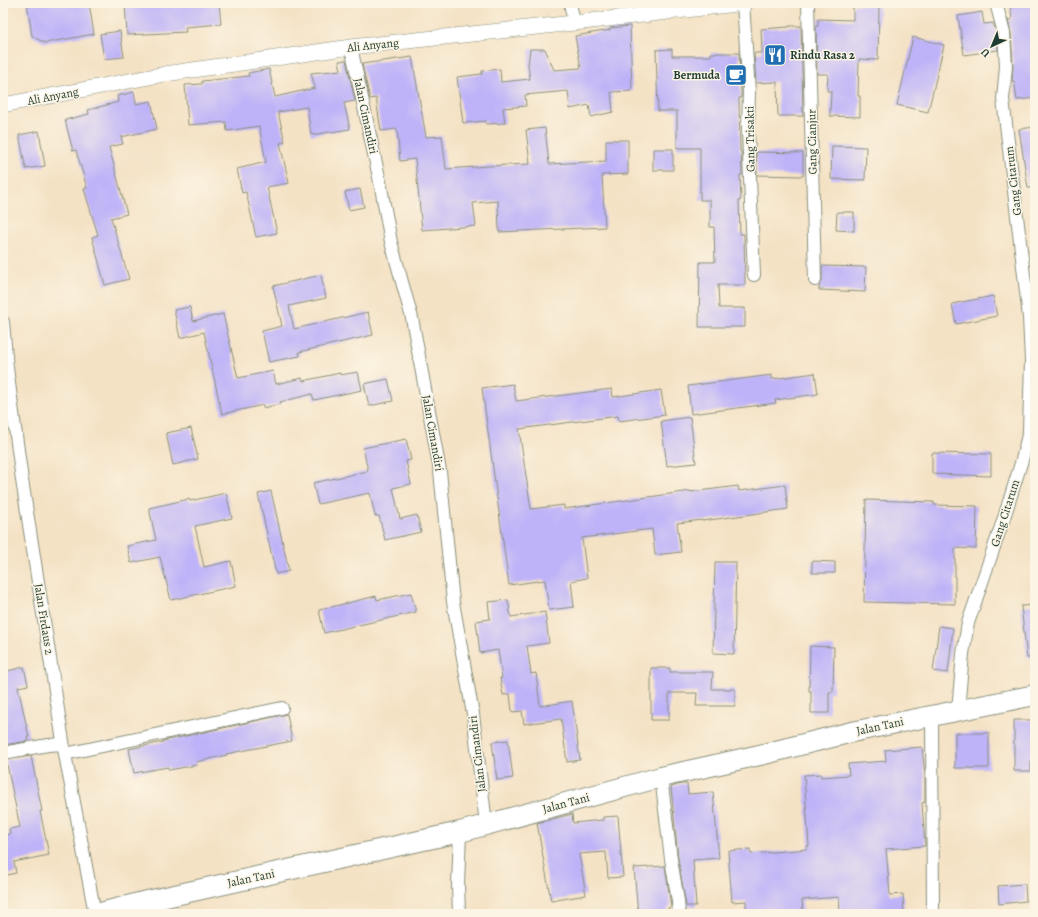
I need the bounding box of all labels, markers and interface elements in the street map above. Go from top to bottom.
north arrow [972,26,1012,66]
street label: Ali Anyang [345,34,400,56]
restaurant icon: Rindu Rasa 2 [762,42,788,68]
text: U [977,44,993,61]
place label: Rindu Rasa 2 [790,47,855,63]
cafe icon: Bermuda [723,62,749,88]
place label: Bermuda [673,67,720,83]
street label: Jalan Cimandiri [350,77,382,155]
street label: Ali Anyang [25,83,80,109]
street label: Gang Trisakti [741,106,759,172]
street label: Gang Cianjur [803,109,821,175]
street label: Gang Citarum [1001,145,1025,217]
street label: Jalan Cimandiri [418,394,448,472]
street label: Gang Citarum [987,477,1023,549]
street label: Jalan Firdaus 2 [30,582,58,656]
street label: Jalan Tani [855,713,905,739]
street label: Jalan Cimandiri [464,715,490,793]
street label: Jalan Tani [541,789,591,817]
street label: Jalan Tani [226,865,276,891]

